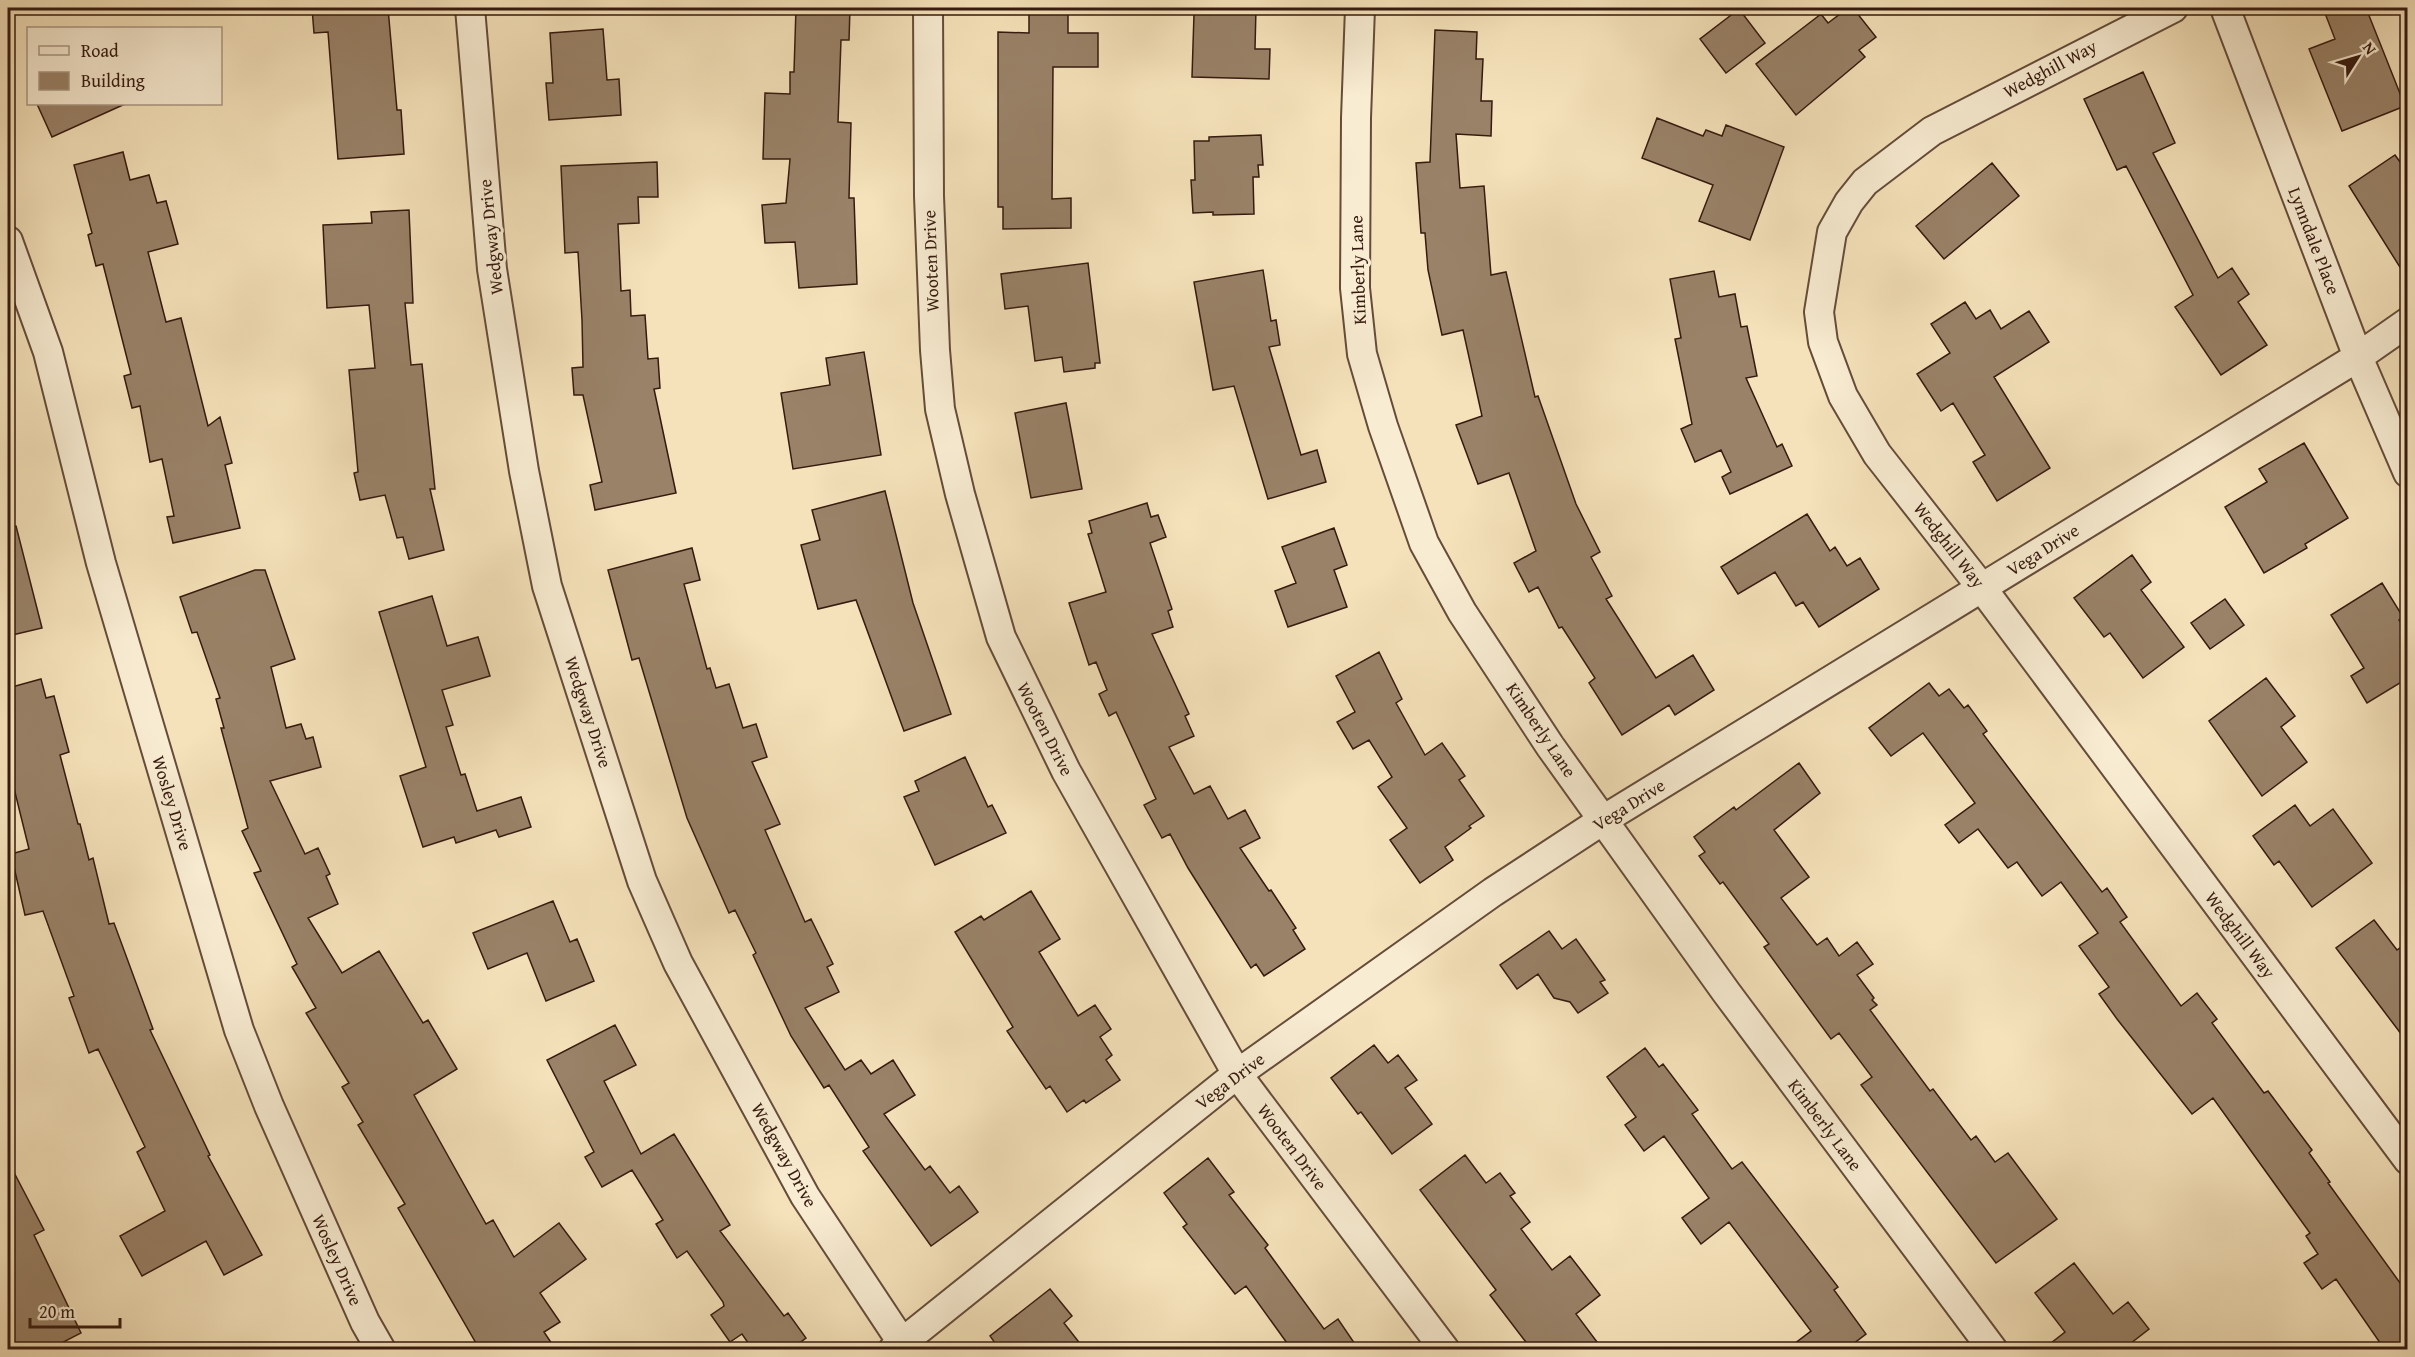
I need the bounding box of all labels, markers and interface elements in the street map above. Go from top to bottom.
legend [27,27,222,105]
north arrow [2328,27,2388,87]
street label: Wedghill Way [1998,32,2102,105]
text: N [2357,36,2383,60]
text: Road [81,37,119,64]
text: Building [81,67,145,94]
street label: Wedgway Drive [471,178,510,296]
street label: Lynndale Place [2282,183,2347,299]
street label: Wooten Drive [915,209,946,313]
street label: Kimberly Lane [1342,215,1373,325]
street label: Wedghill Way [1907,496,1992,594]
street label: Vega Drive [2001,517,2084,582]
street label: Wedgway Drive [558,653,619,771]
street label: Wooten Drive [1010,677,1081,780]
street label: Kimberly Lane [1500,677,1583,783]
street label: Wosley Drive [145,752,200,854]
street label: Vega Drive [1587,772,1670,837]
street label: Wedghill Way [2199,885,2282,984]
street label: Vega Drive [1189,1045,1270,1116]
street label: Kimberly Lane [1782,1073,1869,1177]
street label: Wedgway Drive [745,1098,824,1212]
street label: Wooten Drive [1251,1098,1334,1196]
street label: Wosley Drive [305,1210,370,1310]
scale bar [30,1291,120,1329]
text: 20 m [39,1298,75,1325]

